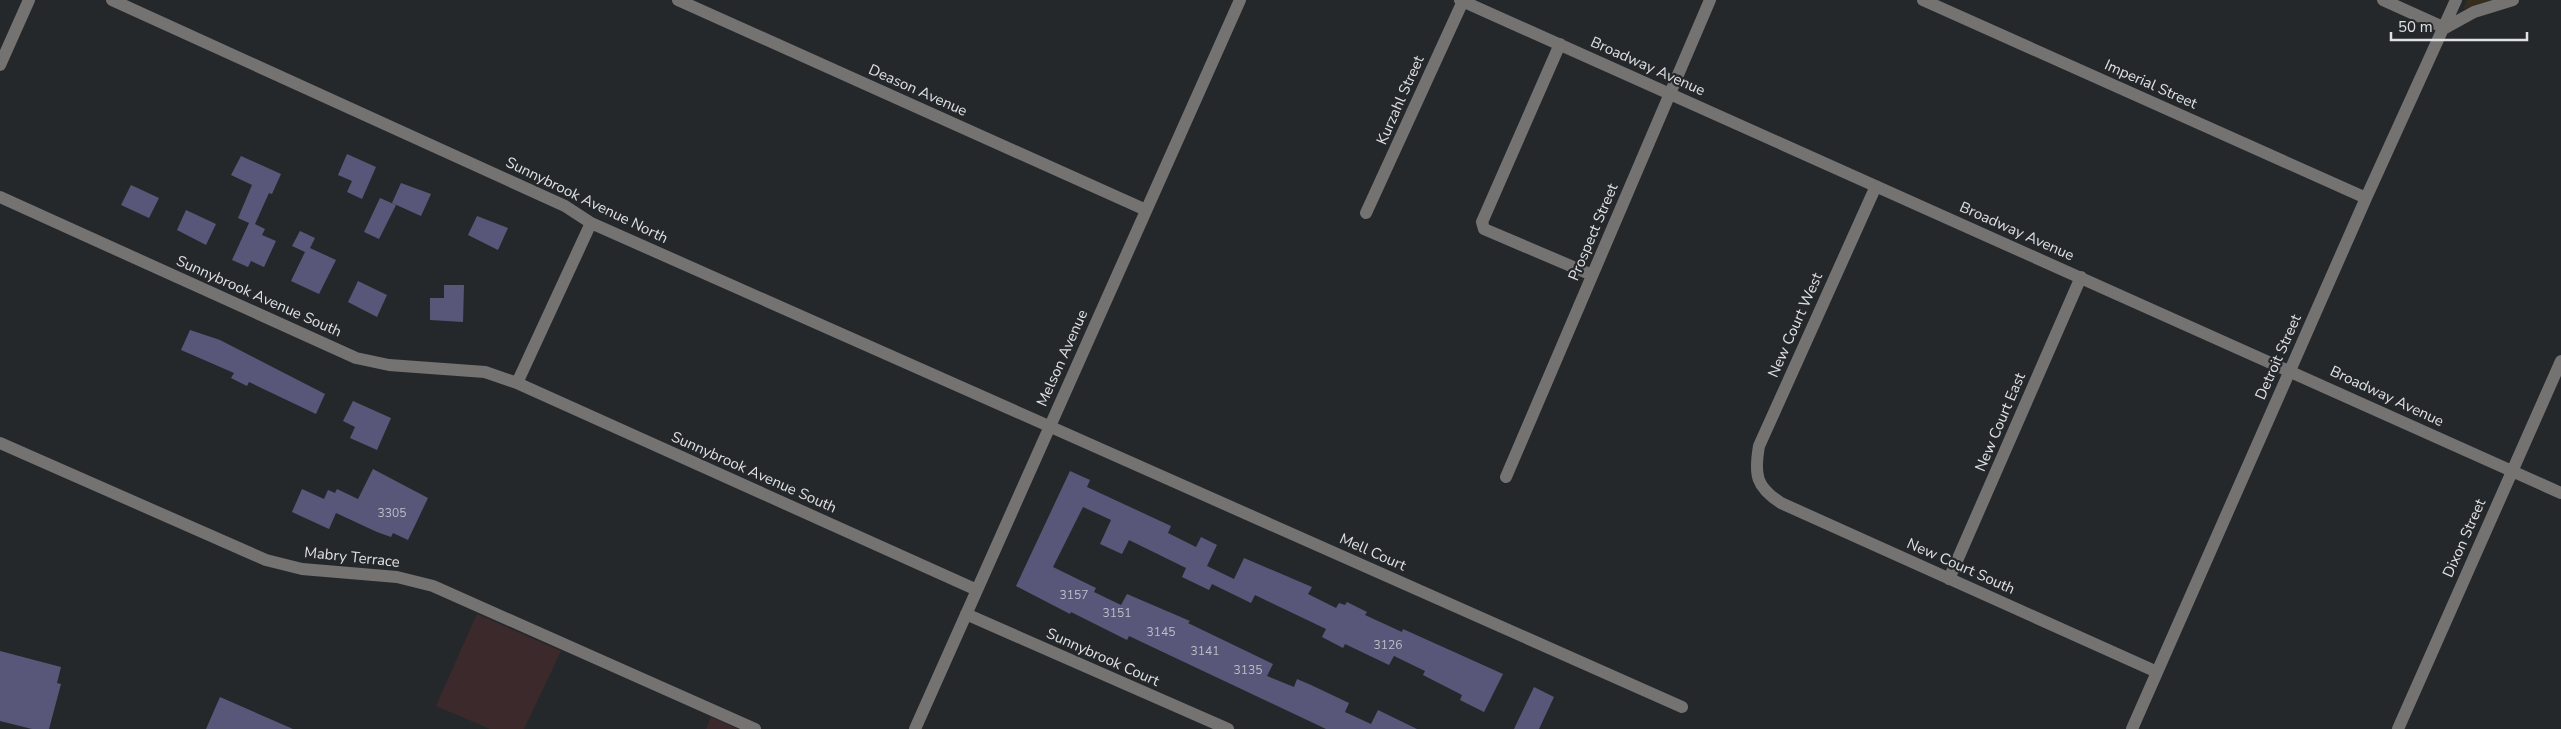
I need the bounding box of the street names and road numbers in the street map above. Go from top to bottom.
street label: Broadway Avenue [1588,32,1708,100]
street label: Kurzahl Street [1371,52,1429,148]
street label: Imperial Street [2102,55,2201,114]
street label: Deason Avenue [865,59,971,121]
street label: Sunnybrook Avenue North [503,152,671,248]
street label: Prospect Street [1563,180,1623,284]
street label: Broadway Avenue [1957,197,2077,265]
street label: Sunnybrook Avenue South [173,250,345,342]
street label: New Court West [1763,269,1827,381]
street label: Melson Avenue [1032,306,1092,410]
street label: Detroit Street [2250,310,2306,403]
street label: Broadway Avenue [2327,361,2447,431]
street label: New Court East [1970,369,2030,475]
street label: Sunnybrook Avenue South [668,426,840,518]
street label: Dixon Street [2438,495,2491,580]
street label: Mell Court [1337,528,1410,576]
street label: New Court South [1904,533,2018,599]
street label: Mabry Terrace [303,542,401,572]
street label: Sunnybrook Court [1043,623,1163,691]

